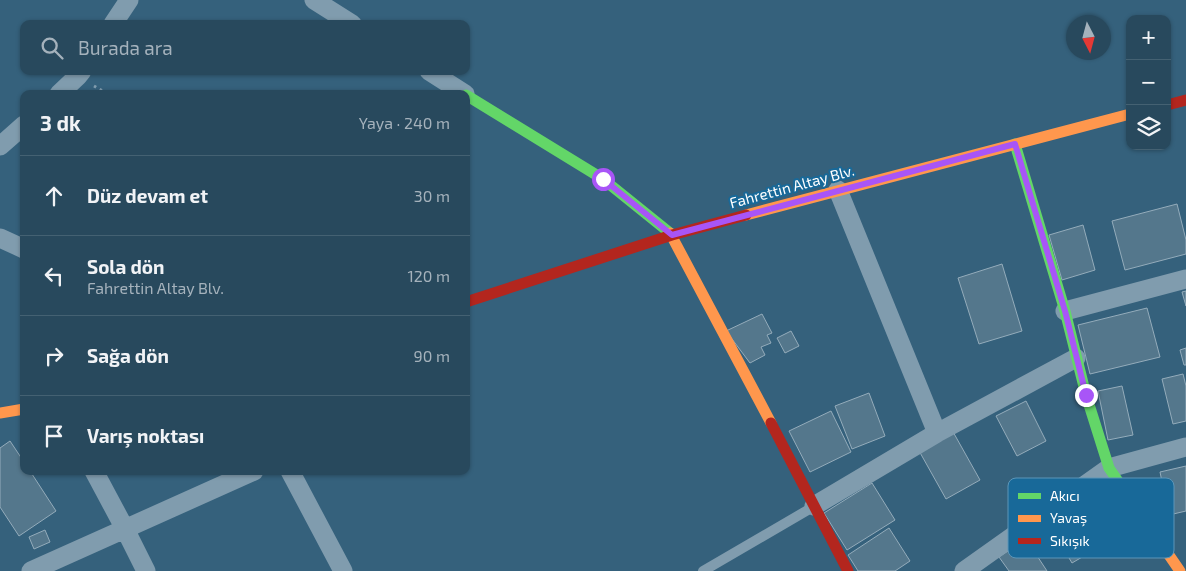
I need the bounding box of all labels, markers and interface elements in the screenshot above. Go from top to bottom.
north arrow [1066,15,1111,60]
map controls [1126,15,1171,150]
button: + [1126,15,1171,60]
search box [20,20,470,75]
icon: search [38,34,66,62]
text: Burada ara [78,36,173,59]
button: − [1126,60,1171,105]
button: layers [1126,105,1171,150]
text: 3 dk [40,110,81,135]
text: Yaya · 240 m [359,113,450,132]
street label: Fahrettin Altay Blv. [727,161,856,211]
route start [592,168,615,191]
icon: ahead [40,182,68,210]
text: Düz devam et [87,184,208,207]
text: 30 m [414,186,450,205]
text: Sola dön [87,255,164,278]
icon: left [40,262,68,290]
text: 120 m [407,266,450,285]
text: Fahrettin Altay Blv. [87,278,224,297]
icon: right [40,342,68,370]
text: Sağa dön [87,344,169,367]
text: 90 m [414,346,450,365]
route end [1075,384,1098,407]
icon: arrive [40,422,68,450]
text: Varış noktası [87,424,204,447]
legend [1008,478,1174,558]
text: Akıcı [1050,487,1080,504]
text: Yavaş [1050,509,1087,527]
text: Sıkışık [1050,532,1090,550]

